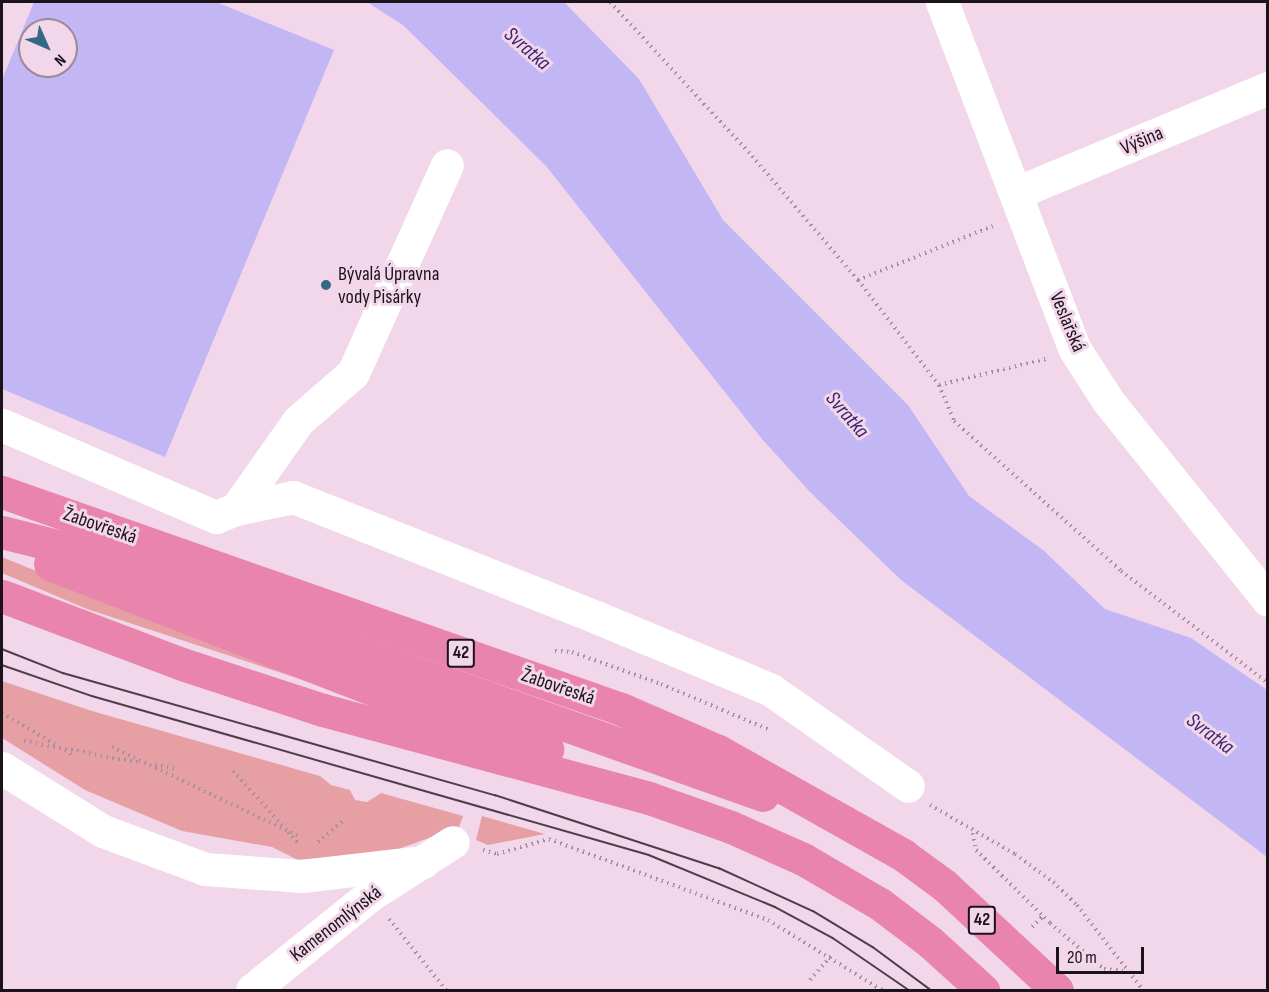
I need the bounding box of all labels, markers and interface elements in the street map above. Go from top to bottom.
north arrow [18,18,78,78]
water label: Svratka [499,22,555,76]
text: N [50,50,69,69]
street label: Výšina [1117,121,1167,161]
place label: Bývalá Úpravna vody Pisárky [338,262,439,309]
marker: Bývalá Úpravna vody Pisárky [319,278,333,292]
street label: Veslařská [1044,288,1090,356]
water label: Svratka [820,387,874,443]
street label: Žabovřeská [60,502,140,550]
road number: 42 [446,638,476,668]
street label: Žabovřeská [518,663,598,711]
water label: Svratka [1181,708,1239,760]
street label: Kamenomlýnská [285,881,387,967]
road number: 42 [967,905,997,935]
scale bar [1059,935,1148,973]
text: 20 m [1067,947,1097,968]

